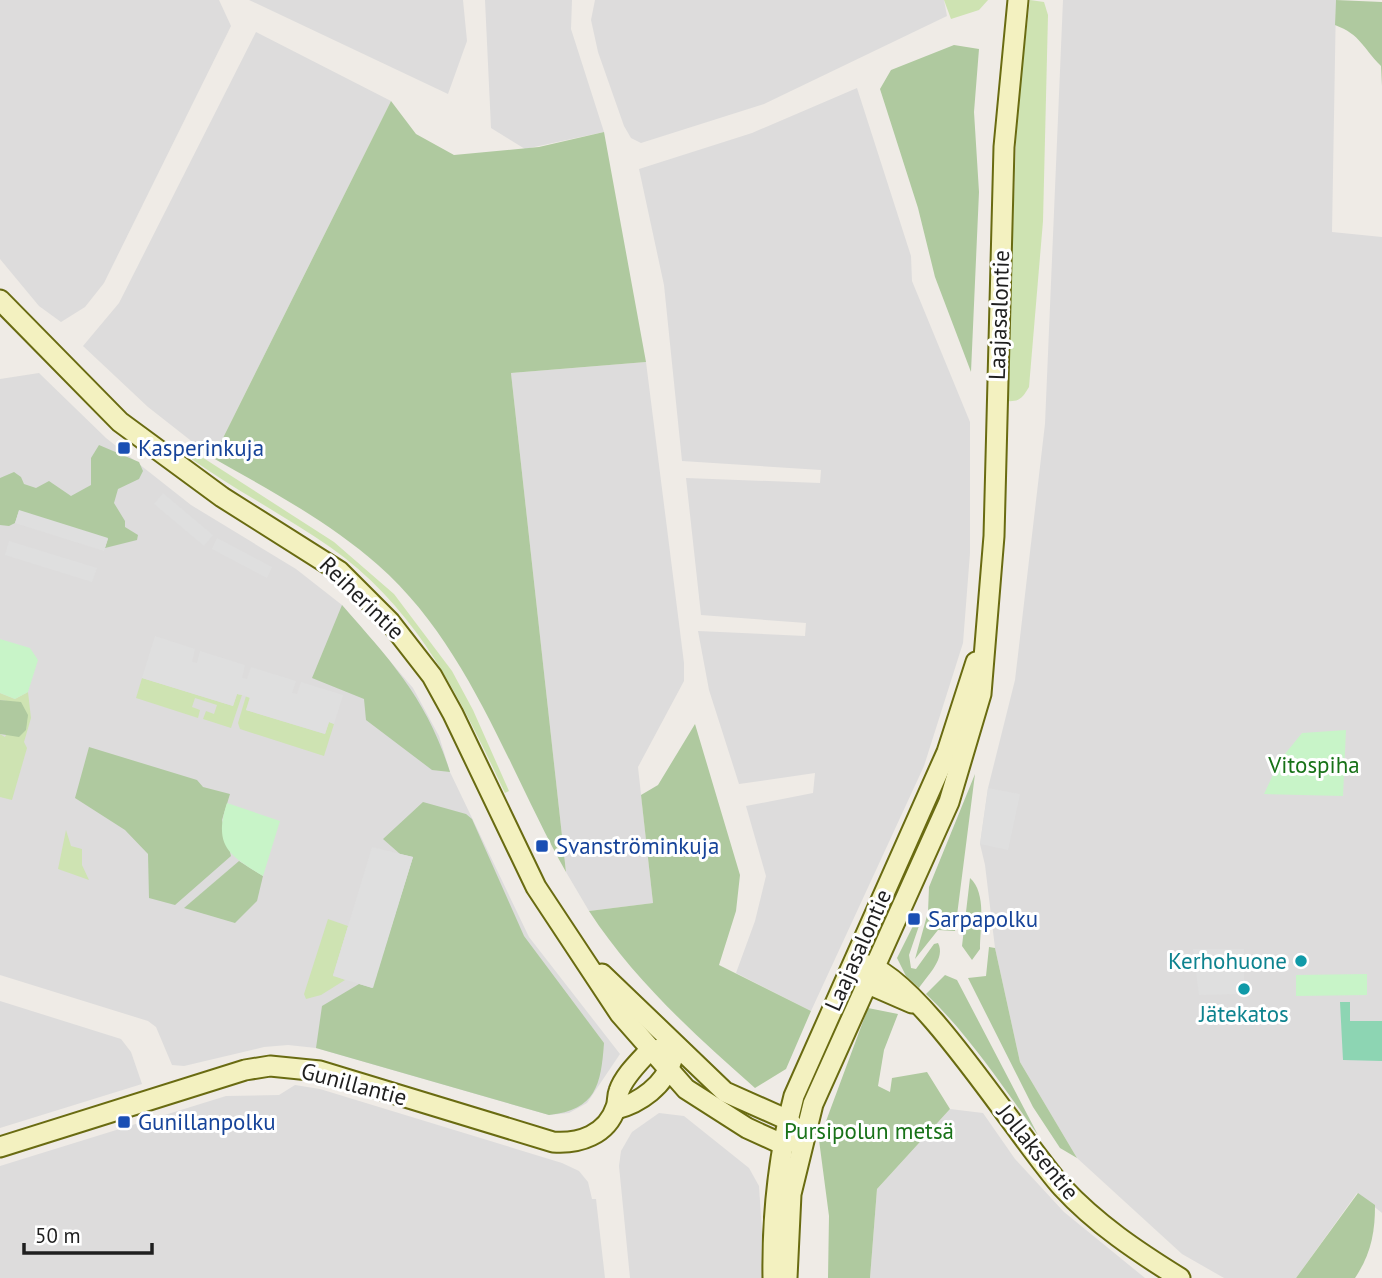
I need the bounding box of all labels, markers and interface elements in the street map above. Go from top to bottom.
street label: Laajasalontie [982,249,1015,381]
place label: Kasperinkuja [138,433,264,462]
marker: Kasperinkuja [116,440,132,456]
street label: Reiherintie [314,550,411,645]
park label: Vitospiha [1267,750,1360,779]
place label: Svanströminkuja [556,831,719,860]
marker: Svanströminkuja [534,838,550,854]
street label: Laajasalontie [818,884,897,1015]
place label: Sarpapolku [928,904,1038,933]
marker: Sarpapolku [906,911,922,927]
place label: Kerhohuone [1168,946,1287,975]
marker: Kerhohuone [1293,953,1309,969]
marker: Jätekatos [1236,981,1252,997]
place label: Jätekatos [1198,999,1289,1028]
street label: Gunillantie [298,1055,410,1112]
street label: Jollaksentie [990,1097,1086,1205]
place label: Gunillanpolku [138,1107,276,1136]
marker: Gunillanpolku [116,1114,132,1130]
park label: Pursipolun metsä [784,1116,954,1145]
scale bar [24,1212,152,1256]
text: 50 m [35,1222,81,1249]

